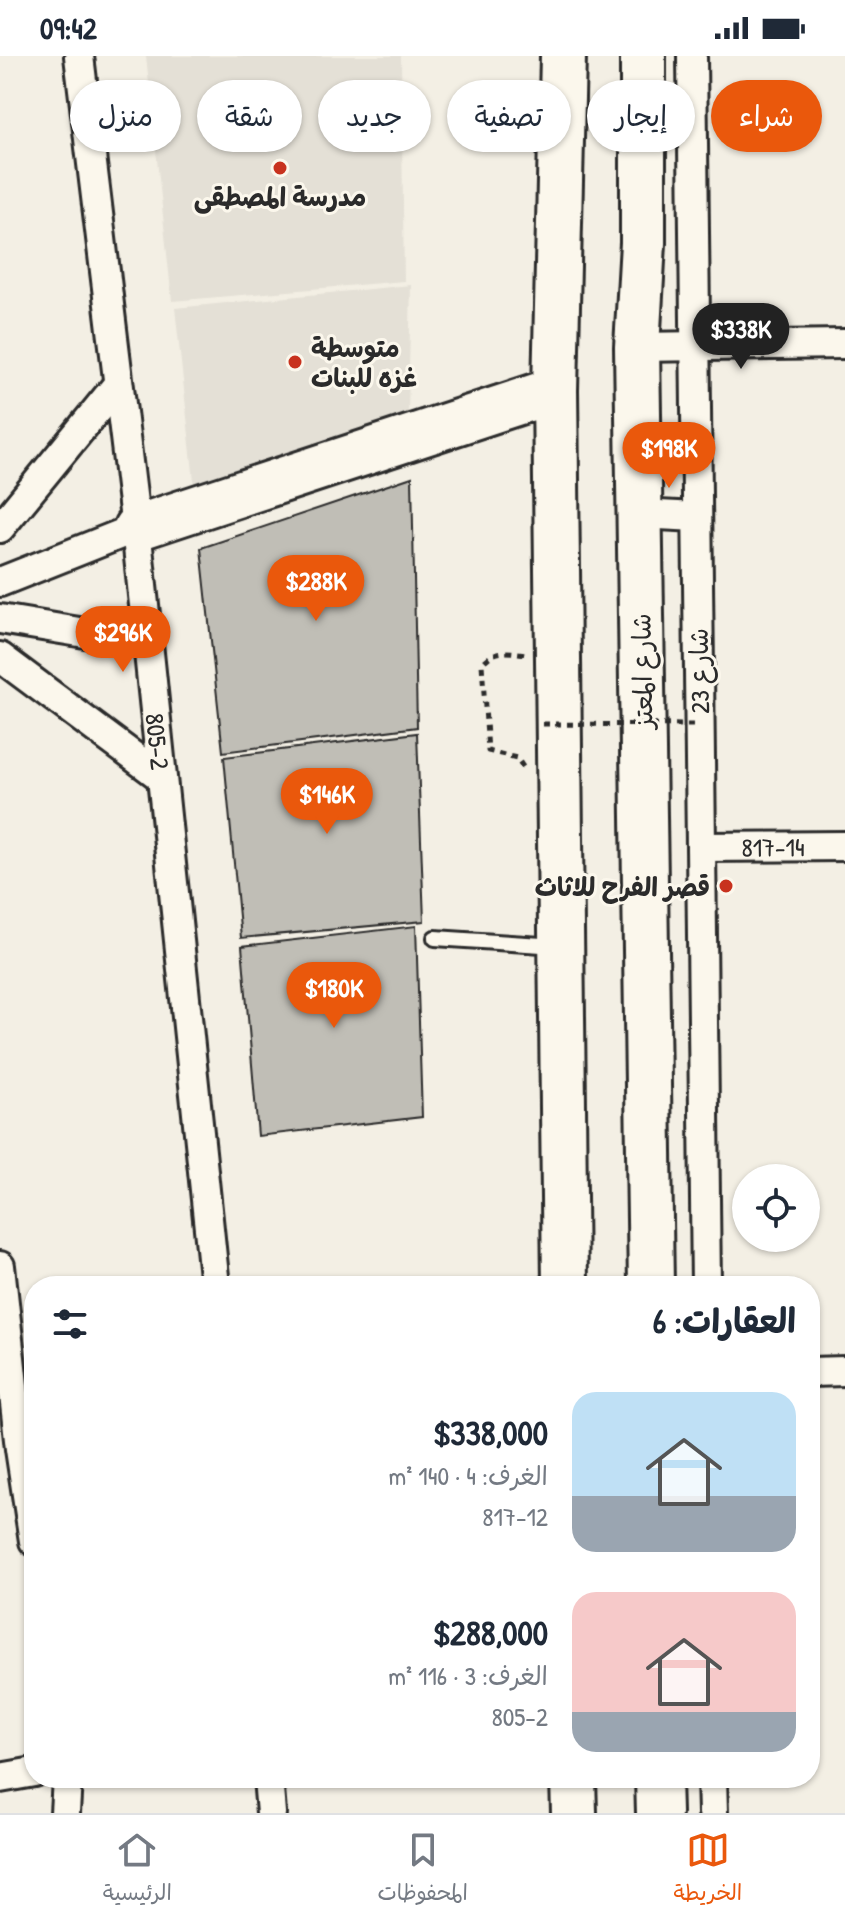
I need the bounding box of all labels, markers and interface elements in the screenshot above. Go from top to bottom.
text: 09:42 [40,8,97,48]
chip: منزل [70,80,181,152]
chip: شقة [197,80,302,152]
chip: جديد [318,80,431,152]
chip: تصفية [447,80,571,152]
chip: إيجار [587,80,695,152]
chip: شراء [711,80,822,152]
marker: مدرسة المصطقى [271,159,289,177]
place label: مدرسة المصطقى [194,179,366,214]
pin: $338K [685,303,797,371]
text: $338K [710,311,772,346]
place label: متوسطة غزه للبنات [311,330,417,395]
marker: متوسطة غزه للبنات [286,353,304,371]
pin: $198K [613,422,725,490]
text: $198K [640,430,698,465]
pin: $288K [260,555,372,623]
text: $288K [285,563,347,598]
pin: $296K [67,606,179,674]
street label: شارع المعتز [623,613,662,731]
text: $296K [94,614,152,649]
street label: شارع 23 [681,628,718,714]
street label: 805-2 [138,711,179,771]
pin: $146K [271,768,383,836]
text: $146K [299,776,355,811]
street label: 817-14 [741,829,805,864]
place label: قصر الفرح للاثاث [535,869,710,904]
marker: قصر الفرح للاثاث [717,877,735,895]
pin: $180K [278,962,390,1030]
text: $180K [304,970,364,1005]
map controls [732,1164,820,1252]
button: locate [732,1164,820,1252]
text: العقارات: 6 [653,1298,796,1344]
icon: filters [48,1302,92,1346]
text: $338,000 [433,1410,548,1456]
icon: home [636,1424,732,1520]
text: الغرف: 4 · 140 m² [389,1458,548,1493]
text: 817-12 [482,1499,548,1534]
text: $288,000 [433,1610,548,1656]
icon: home [636,1624,732,1720]
text: الغرف: 3 · 116 m² [388,1658,548,1693]
text: 805-2 [491,1699,548,1734]
tab: الرئيسية [103,1828,172,1912]
tab: المحفوظات [377,1828,468,1912]
tab: الخريطة [674,1828,742,1912]

